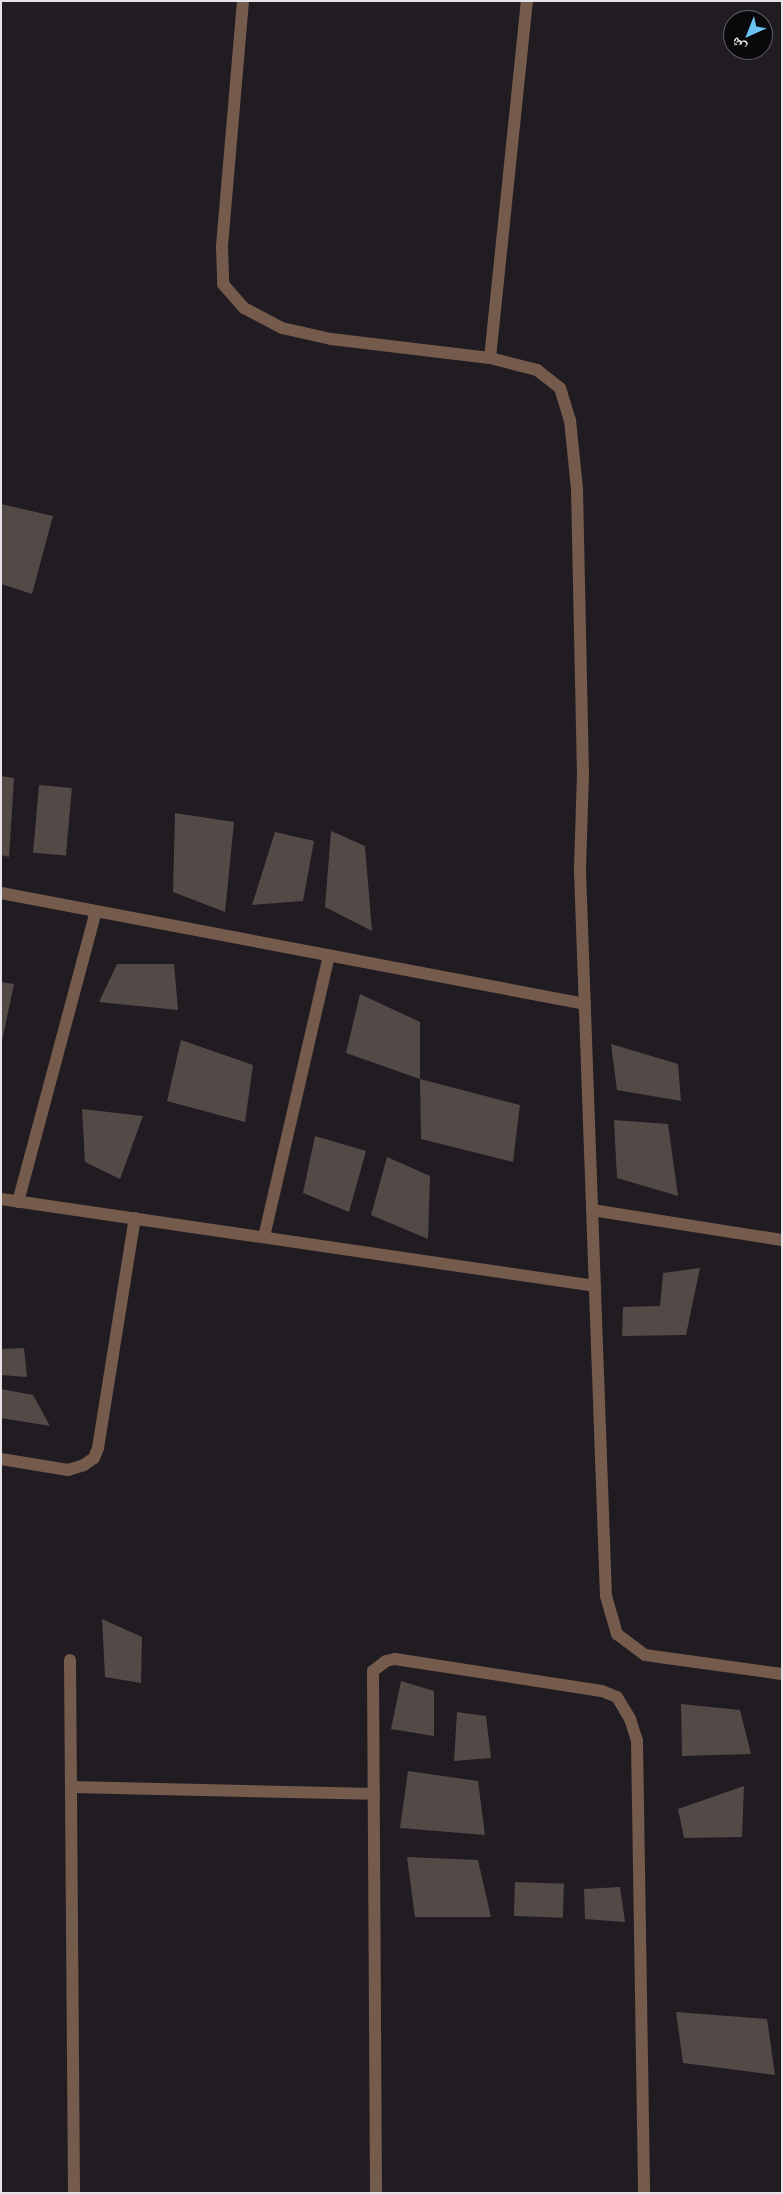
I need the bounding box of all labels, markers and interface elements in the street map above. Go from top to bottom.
north arrow [723,10,773,60]
text: ش [727,33,750,57]

